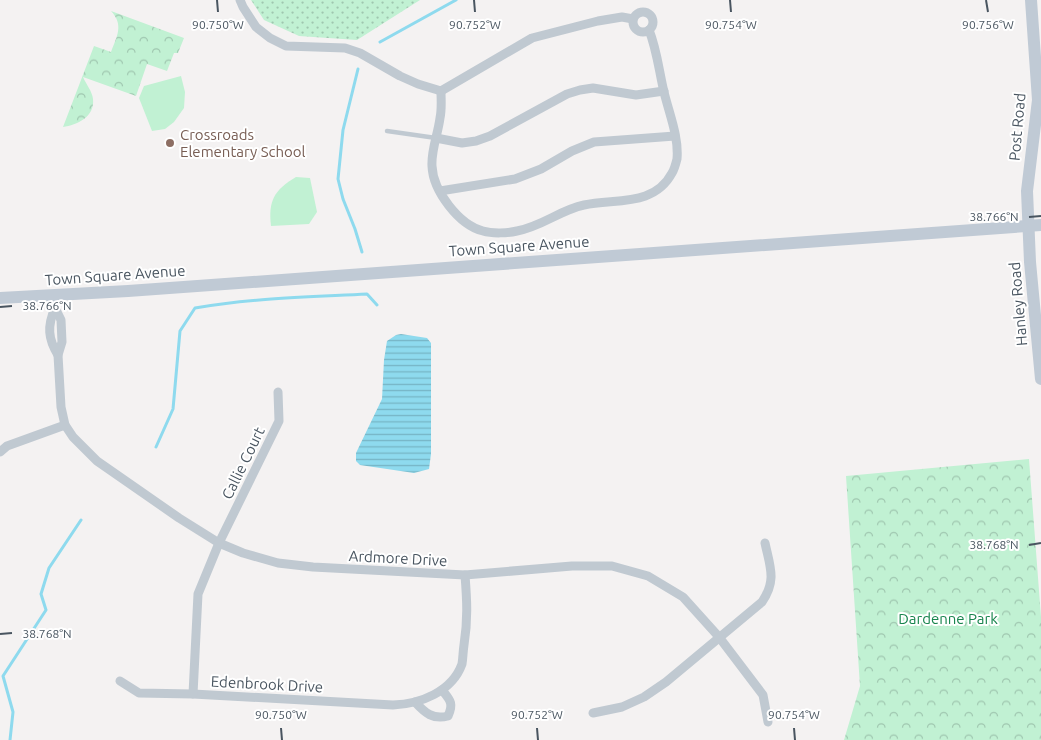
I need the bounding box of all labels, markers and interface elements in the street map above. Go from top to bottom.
text: 90.750°W [192,18,244,31]
text: 90.752°W [449,18,501,31]
text: 90.754°W [705,18,757,31]
text: 90.756°W [962,18,1014,31]
street label: Post Road [1006,92,1028,162]
place label: Crossroads Elementary School [180,126,306,160]
marker: Crossroads Elementary School [164,137,176,149]
text: 38.766°N [969,210,1019,223]
street label: Town Square Avenue [448,233,590,259]
street label: Hanley Road [1006,261,1030,347]
street label: Town Square Avenue [44,262,186,288]
text: 38.766°N [22,299,72,312]
street label: Callie Court [218,424,268,502]
text: 38.768°N [969,538,1019,551]
street label: Ardmore Drive [348,547,448,569]
park label: Dardenne Park [898,610,998,627]
text: 38.768°N [22,627,72,640]
street label: Edenbrook Drive [210,673,324,695]
text: 90.750°W [255,708,307,721]
text: 90.752°W [511,708,563,721]
text: 90.754°W [768,708,820,721]

